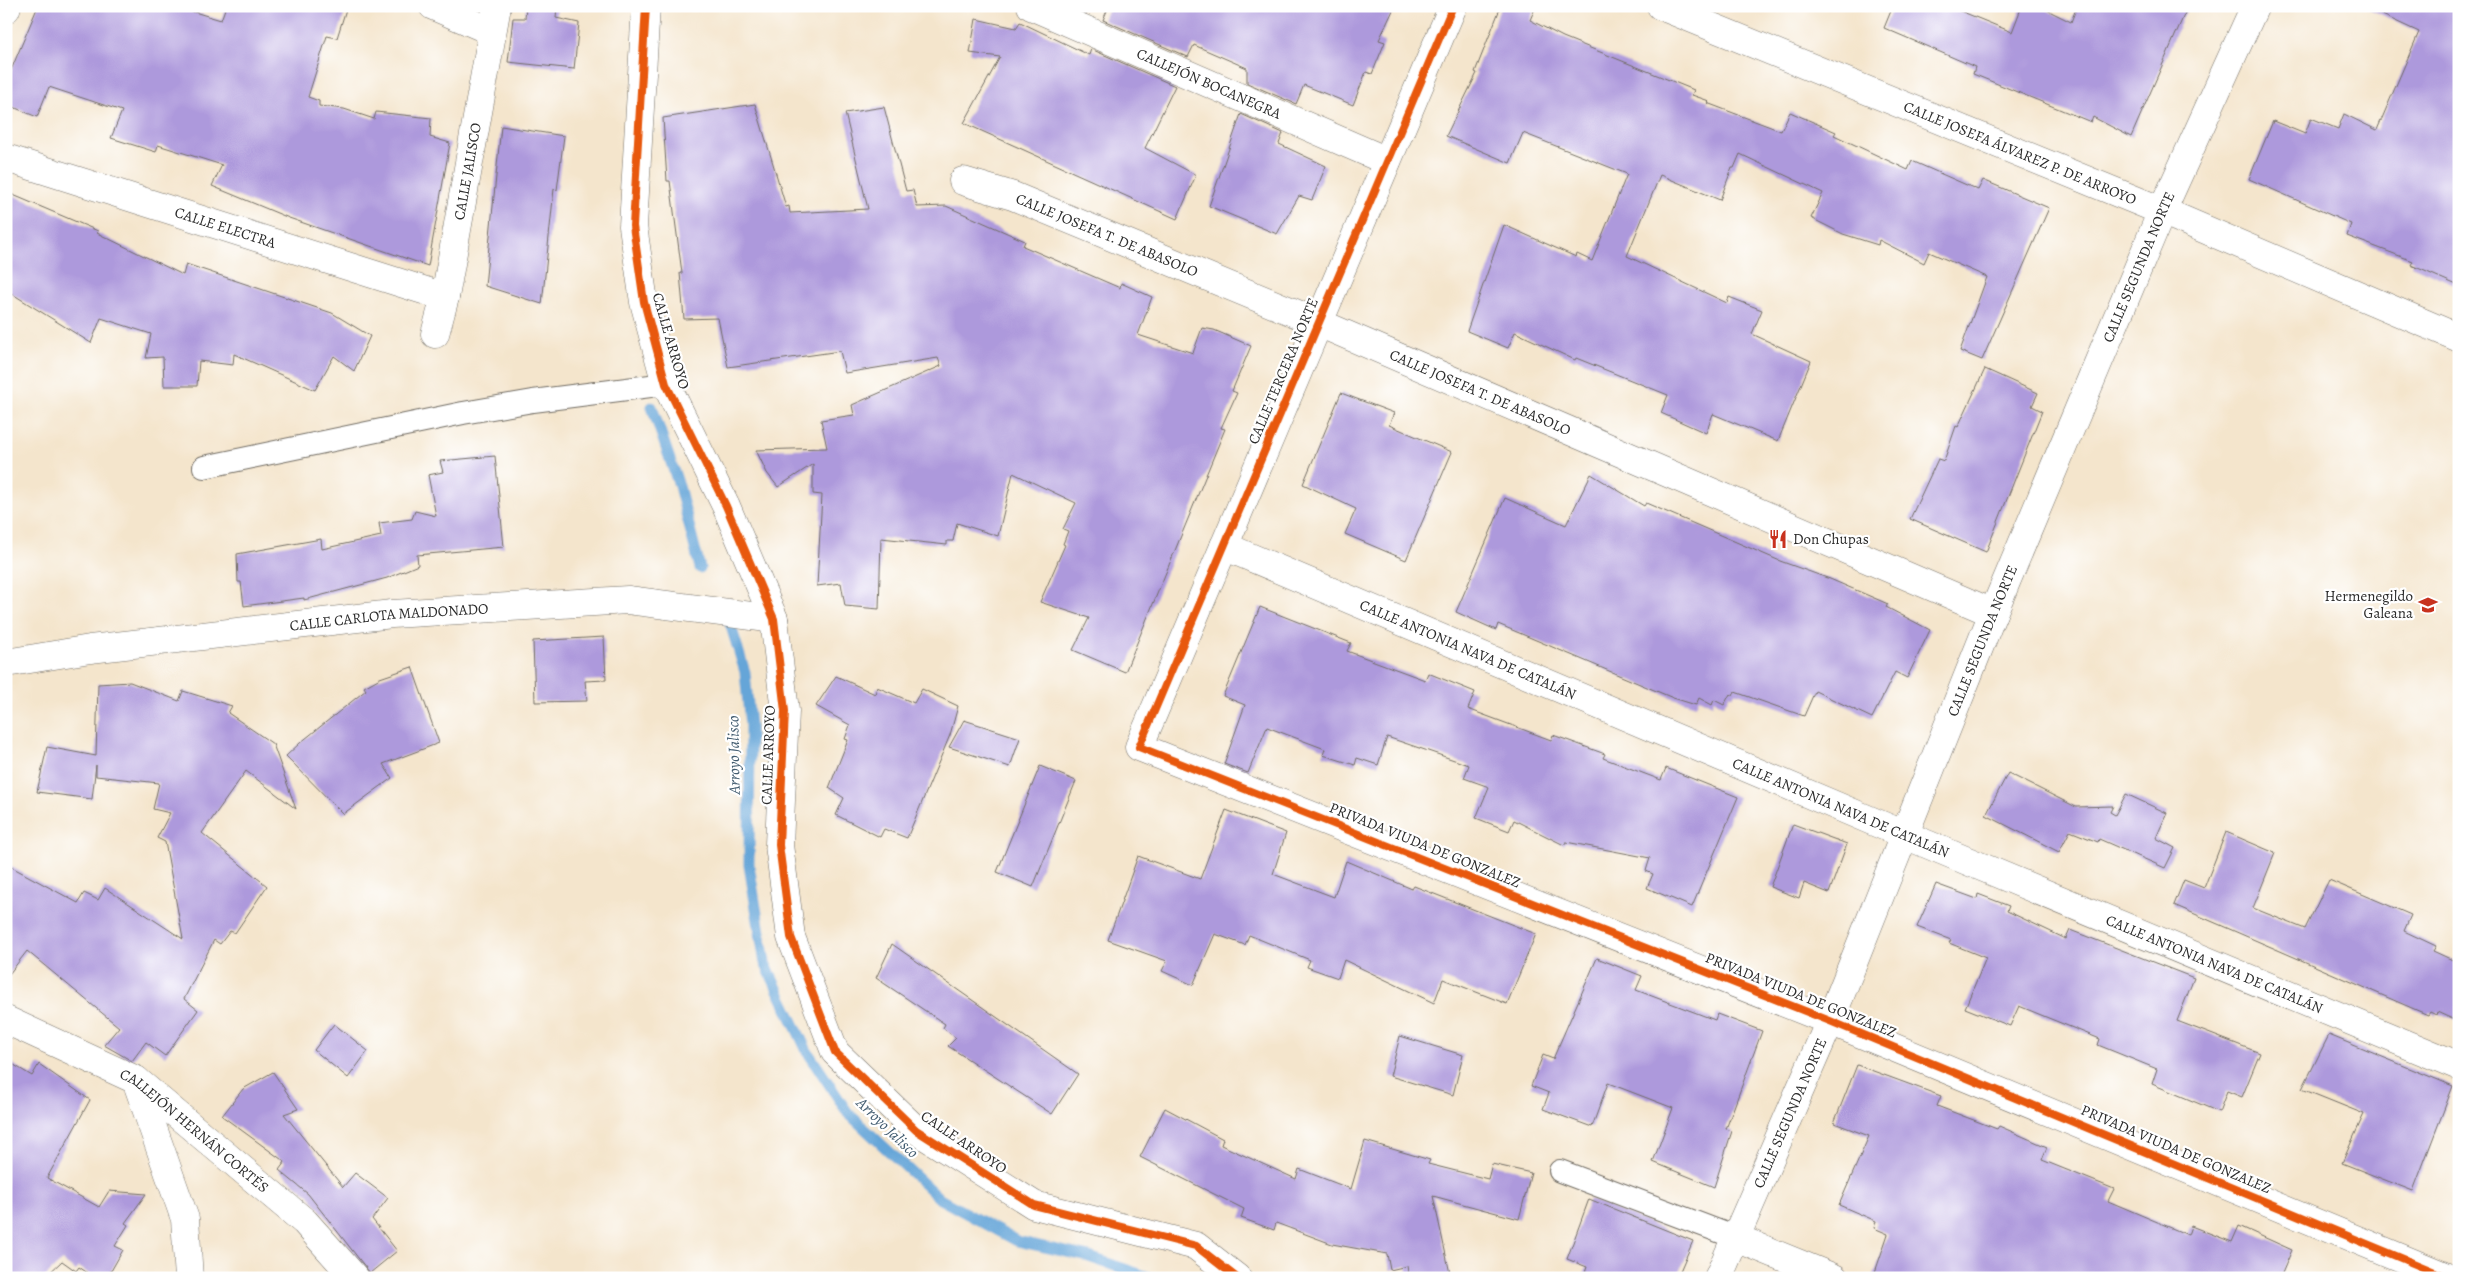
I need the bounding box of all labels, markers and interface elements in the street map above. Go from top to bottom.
street label: CALLEJÓN BOCANEGRA [1134,43,1284,124]
street label: CALLE JOSEFA ÁLVAREZ P. DE ARROYO [1901,96,2139,209]
street label: CALLE JALISCO [449,121,486,222]
street label: CALLE JOSEFA T. DE ABASOLO [1013,188,1201,282]
street label: CALLE SEGUNDA NORTE [2098,189,2179,345]
street label: CALLE ELECTRA [172,202,279,253]
street label: CALLE ARROYO [648,290,694,392]
street label: CALLE TERCERA NORTE [1243,295,1323,447]
street label: CALLE JOSEFA T. DE ABASOLO [1386,345,1574,440]
restaurant icon: Don Chupas [1767,528,1789,550]
place label: Don Chupas [1793,529,1869,549]
street label: CALLE SEGUNDA NORTE [1943,562,2022,719]
place label: Hermenegildo Galeana [2325,586,2413,623]
school or university icon: Hermenegildo Galeana [2417,594,2439,616]
street label: CALLE ANTONIA NAVA DE CATALÁN [1357,595,1580,704]
street label: CALLE CARLOTA MALDONADO [289,598,489,636]
street label: CALLE ARROYO [756,705,780,805]
water label: Arroyo Jalisco [722,715,746,796]
street label: CALLE ANTONIA NAVA DE CATALÁN [1729,753,1952,862]
street label: PRIVADA VIUDA DE GONZALEZ [1326,797,1524,893]
street label: CALLE ANTONIA NAVA DE CATALÁN [2103,910,2326,1018]
street label: PRIVADA VIUDA DE GONZALEZ [1702,947,1900,1043]
street label: CALLE SEGUNDA NORTE [1748,1035,1831,1191]
street label: CALLEJÓN HERNÁN CORTÉS [117,1064,273,1197]
water label: Arroyo Jalisco [851,1092,923,1163]
street label: PRIVADA VIUDA DE GONZALEZ [2078,1100,2274,1198]
street label: CALLE ARROYO [917,1106,1011,1178]

